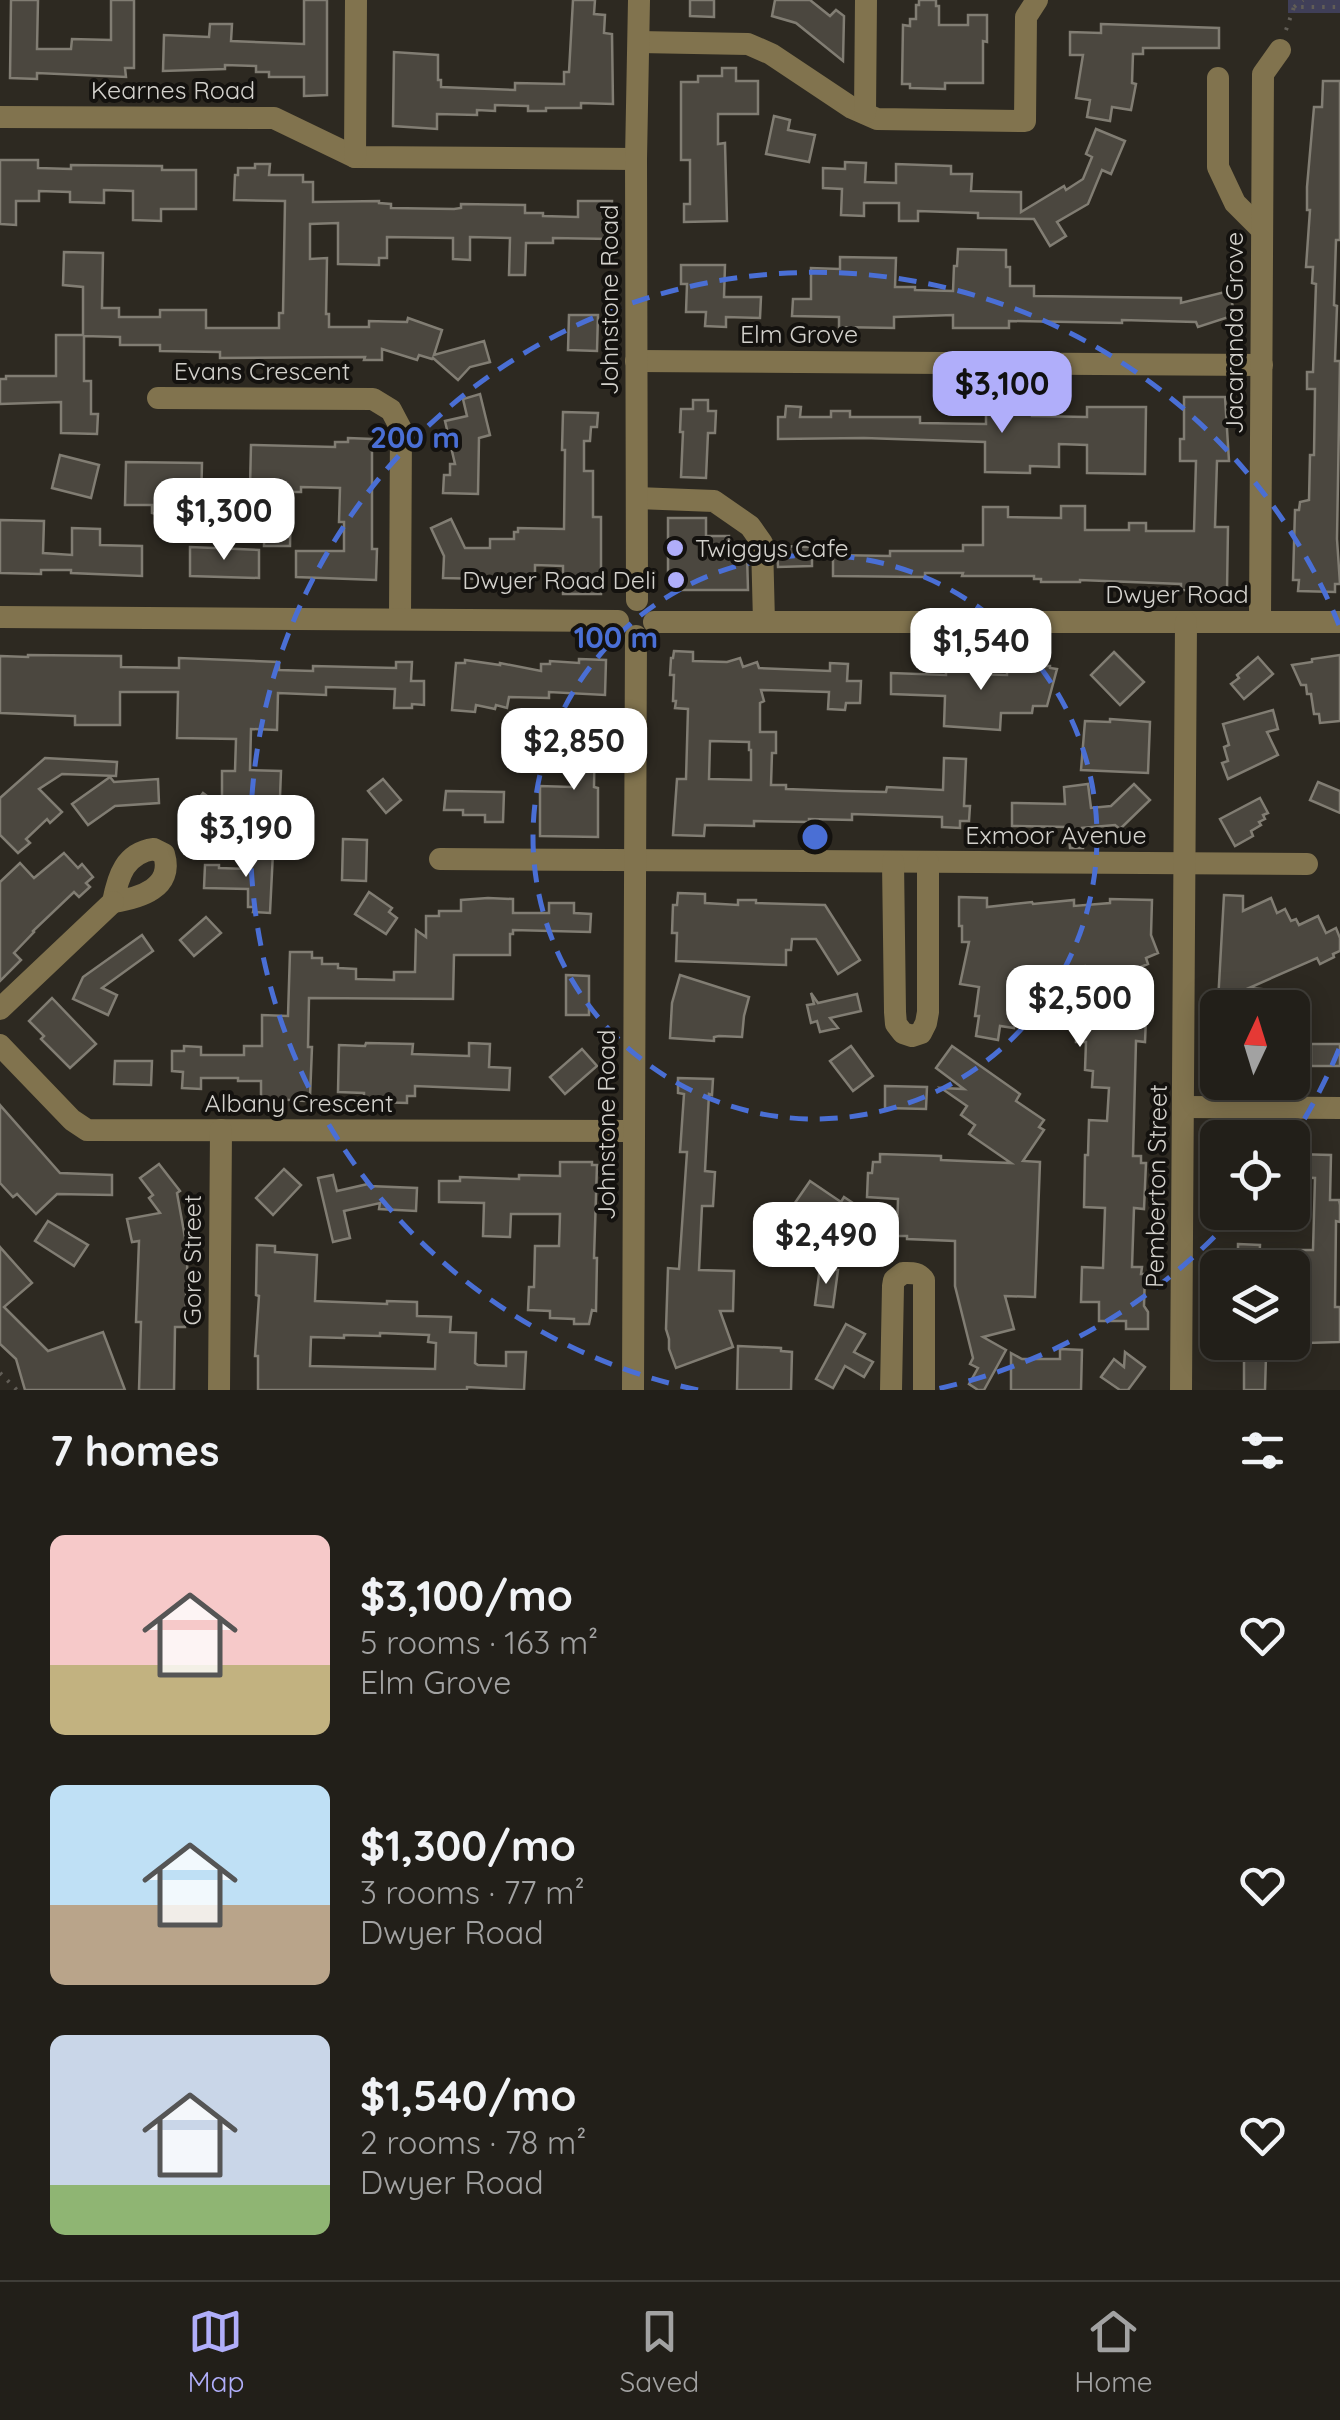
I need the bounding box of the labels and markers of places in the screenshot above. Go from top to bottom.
pin: $3,100 [921,351,1083,436]
pin: $1,300 [143,478,305,563]
place label: Twiggys Cafe [695,532,849,563]
marker: Twiggys Cafe [664,537,686,559]
place label: Dwyer Road Deli [462,564,656,595]
marker: Dwyer Road Deli [665,569,687,591]
pin: $1,540 [900,608,1062,693]
pin: $2,850 [493,708,655,793]
pin: $3,190 [165,795,327,880]
centre of rings [797,819,833,855]
pin: $2,500 [999,965,1161,1050]
pin: $2,490 [745,1202,907,1287]

